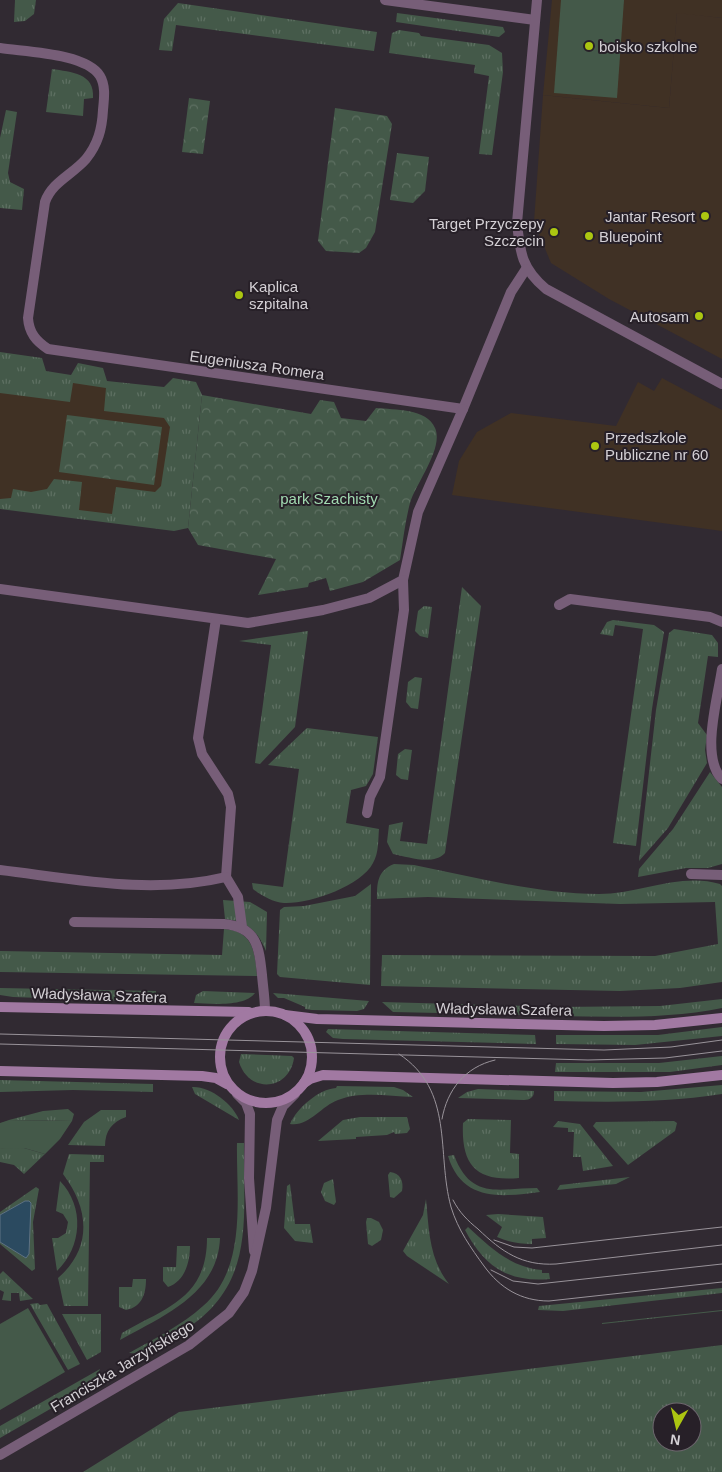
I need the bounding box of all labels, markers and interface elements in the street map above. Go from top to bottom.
place label: boisko szkolne [599,38,697,55]
marker: boisko szkolne [583,40,595,52]
place label: Jantar Resort [605,208,696,225]
marker: Jantar Resort [699,210,711,222]
place label: Target Przyczepy Szczecin [429,215,544,249]
marker: Target Przyczepy Szczecin [548,226,560,238]
place label: Bluepoint [599,228,662,245]
marker: Bluepoint [583,230,595,242]
place label: Kaplica szpitalna [249,278,309,312]
marker: Kaplica szpitalna [233,289,245,301]
place label: Autosam [630,308,689,325]
marker: Autosam [693,310,705,322]
street label: Eugeniusza Romera [189,347,326,383]
place label: Przedszkole Publiczne nr 60 [605,429,708,463]
marker: Przedszkole Publiczne nr 60 [589,440,601,452]
park label: park Szachisty [280,490,378,507]
street label: Władysława Szafera [31,984,168,1006]
street label: Władysława Szafera [436,999,573,1019]
street label: Franciszka Jarzyńskiego [47,1316,197,1416]
north arrow [652,1402,702,1452]
text: N [669,1431,681,1449]

